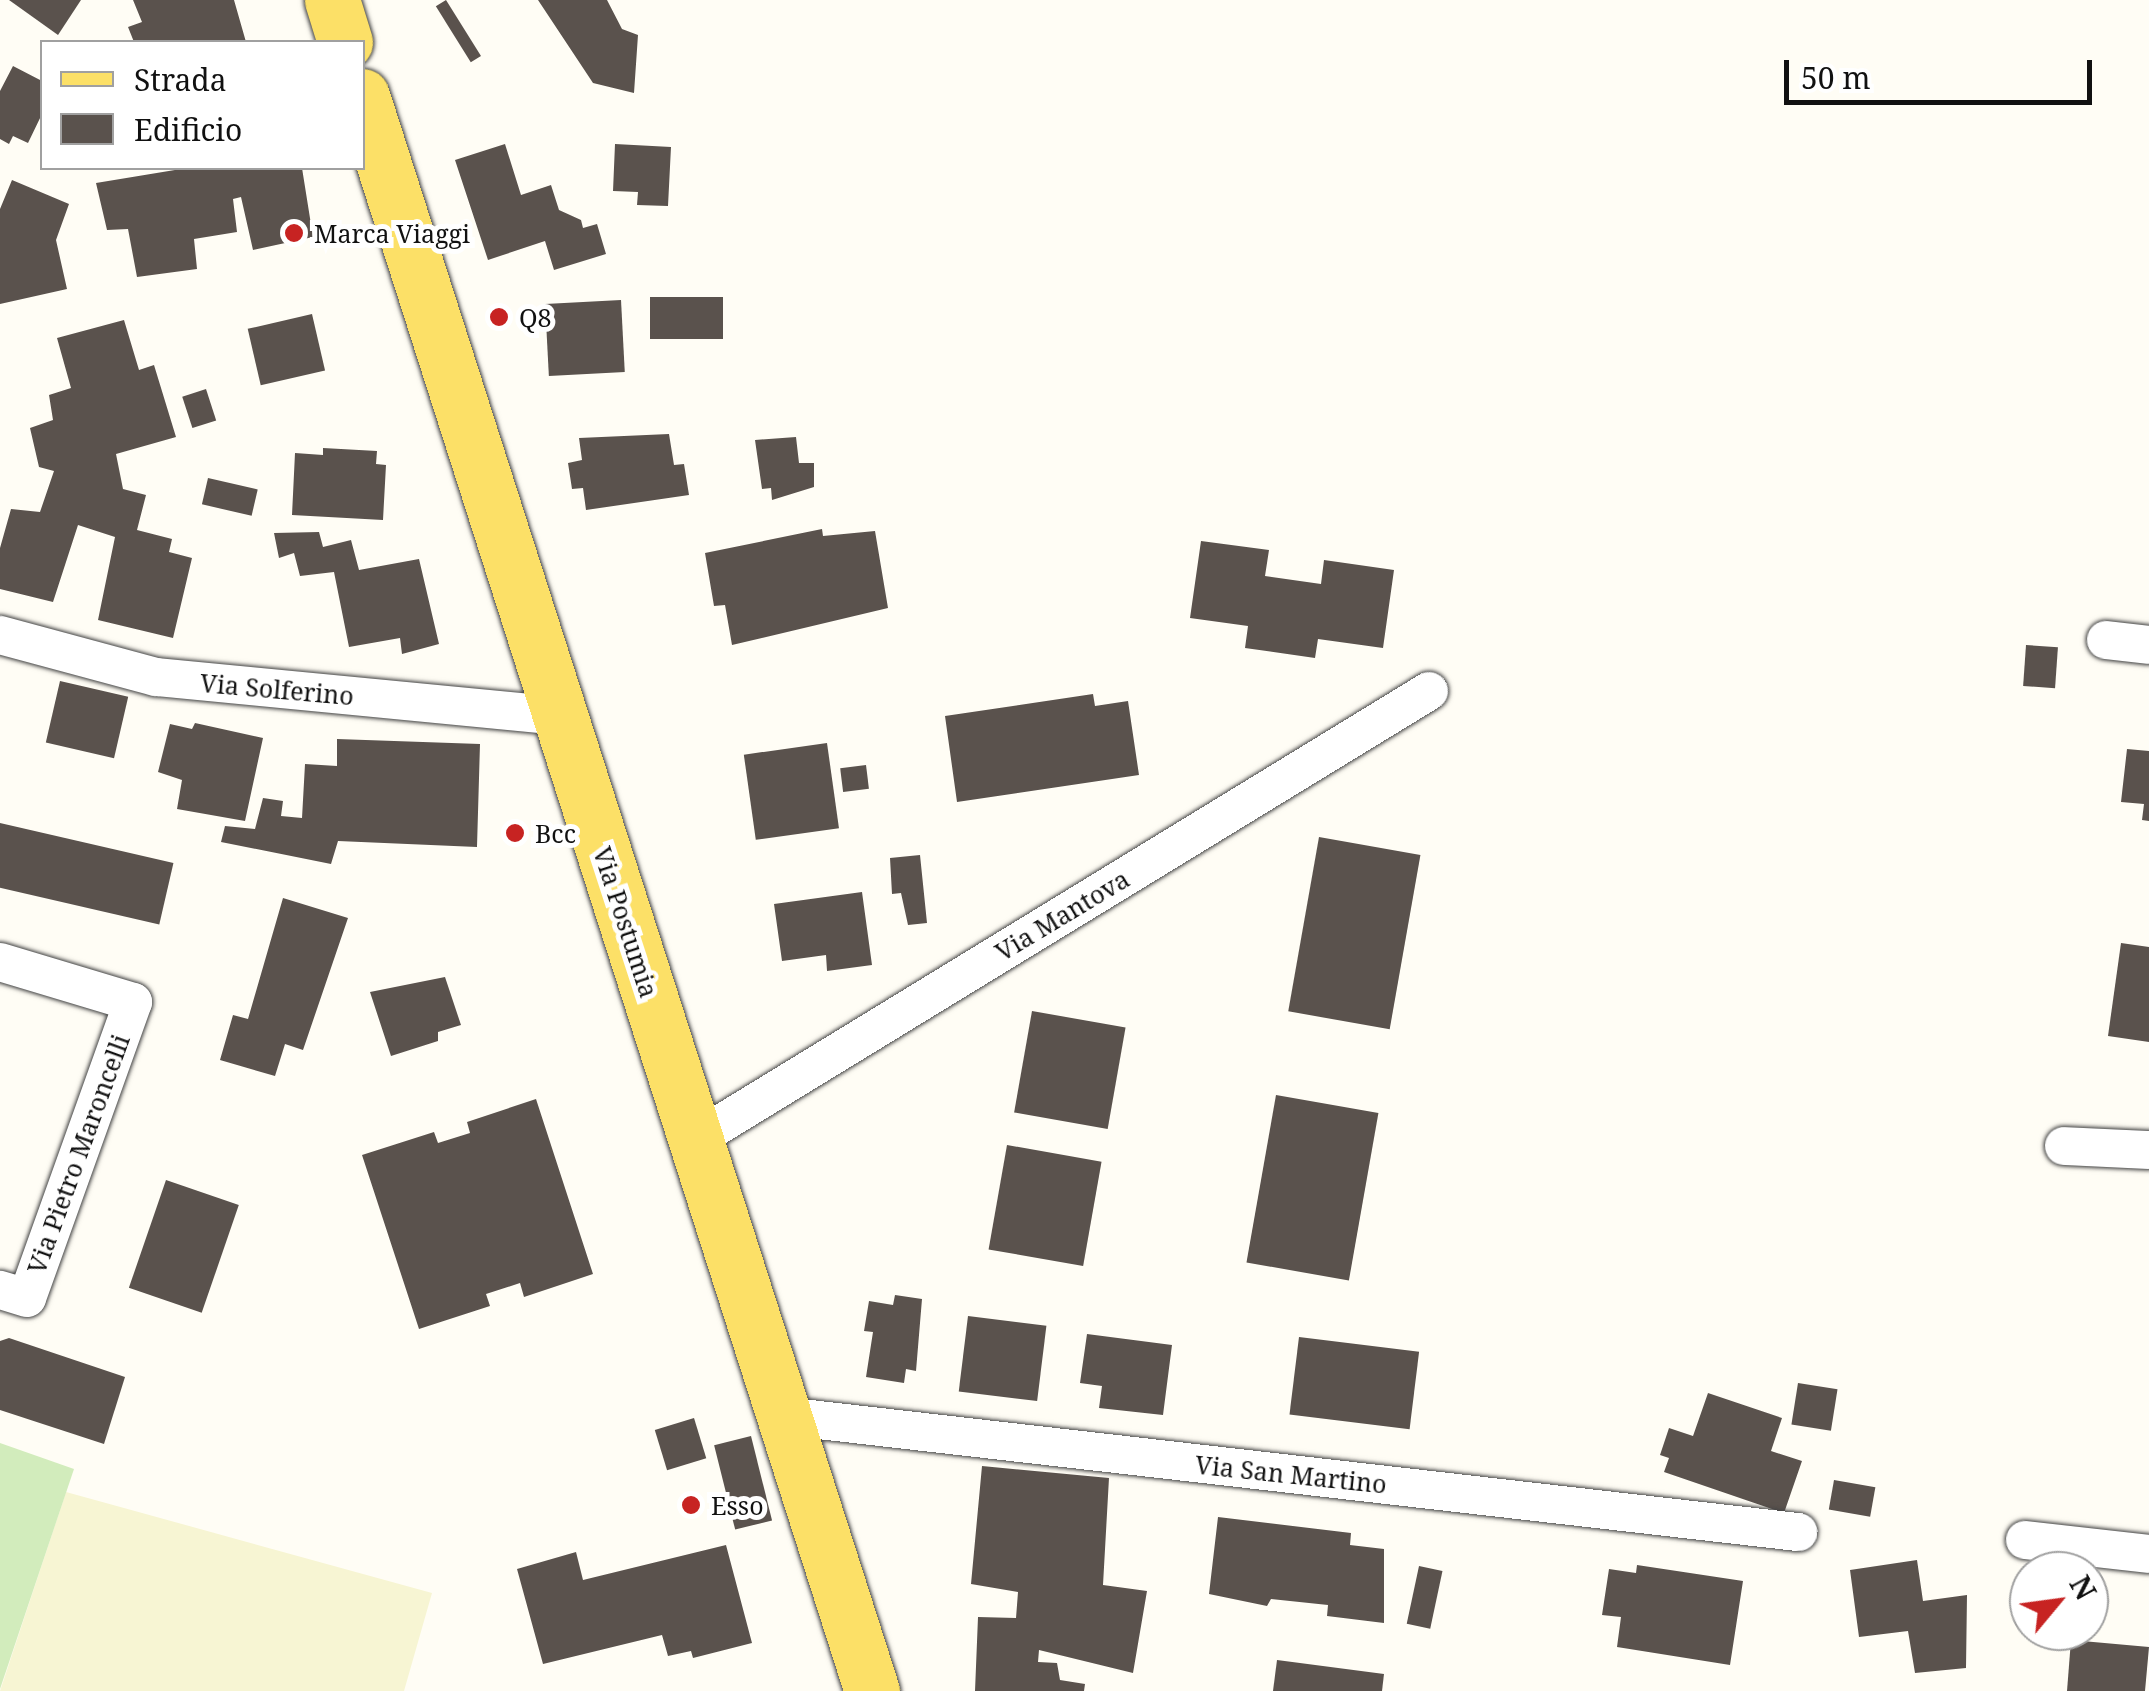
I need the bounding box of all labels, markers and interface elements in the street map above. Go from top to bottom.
legend [40,40,365,170]
scale bar [1789,40,2096,102]
text: 50 m [1801,57,1871,98]
text: Strada [134,59,227,100]
text: Edificio [134,109,242,150]
place label: Marca Viaggi [314,218,470,248]
marker: Marca Viaggi [283,222,305,244]
place label: Q8 [519,302,552,332]
marker: Q8 [488,306,510,328]
street label: Via Solferino [199,667,355,711]
place label: Bcc [535,818,576,848]
marker: Bcc [504,822,526,844]
street label: Via Postumia [588,843,664,1001]
street label: Via Mantova [990,863,1134,967]
street label: Via Pietro Maroncelli [21,1030,135,1278]
street label: Via San Martino [1194,1449,1388,1499]
place label: Esso [711,1490,764,1520]
marker: Esso [680,1494,702,1516]
north arrow [2009,1551,2109,1651]
text: N [2062,1569,2105,1606]

